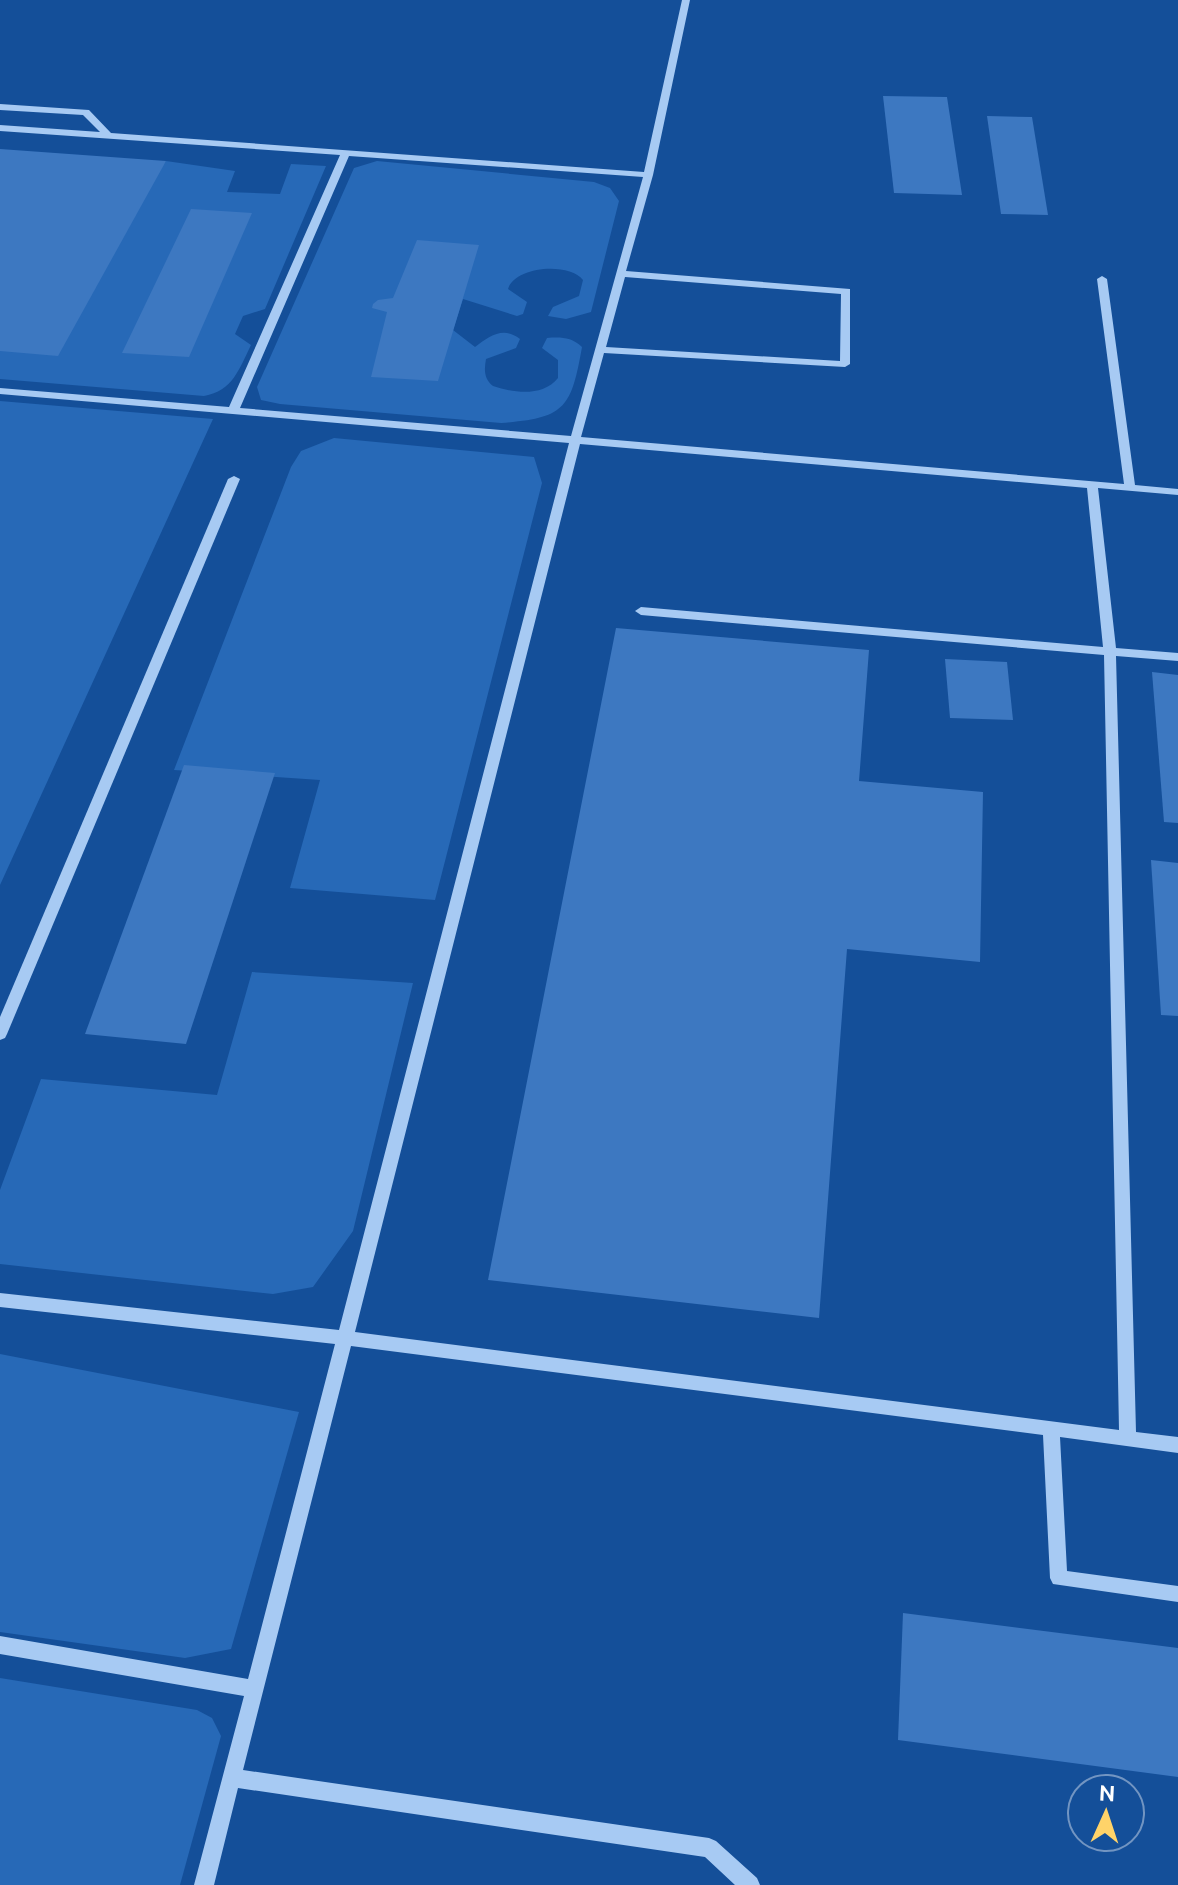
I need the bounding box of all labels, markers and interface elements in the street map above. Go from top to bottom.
north arrow [1066,1773,1146,1853]
text: N [1098,1780,1116,1805]

